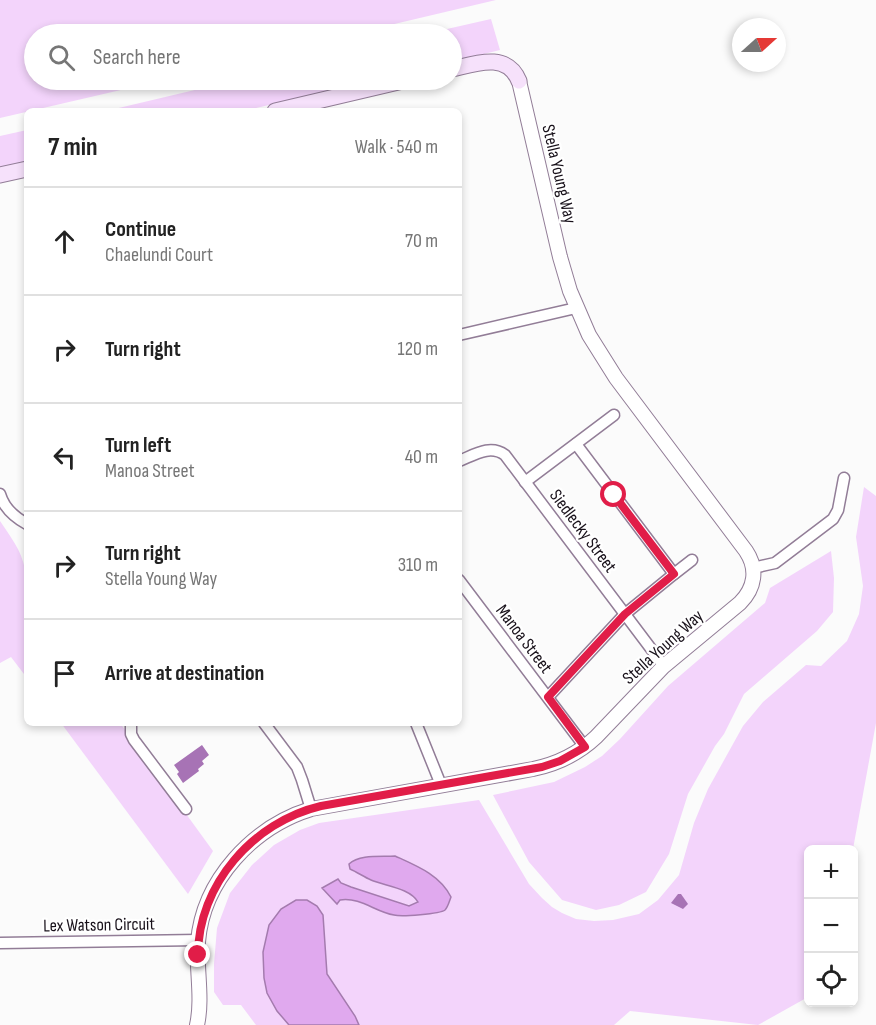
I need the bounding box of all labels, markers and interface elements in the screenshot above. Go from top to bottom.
north arrow [732,18,786,72]
search box [24,24,462,90]
icon: search [45,41,78,74]
text: Search here [93,44,180,71]
street label: Stella Young Way [537,122,581,226]
text: 7 min [48,132,97,163]
text: Walk · 540 m [355,135,438,159]
text: Continue [105,216,176,243]
icon: ahead [48,225,81,258]
text: 70 m [405,229,438,253]
text: Chaelundi Court [105,243,213,267]
icon: right [48,333,81,366]
text: Turn right [105,336,181,363]
text: 120 m [398,337,438,361]
text: Turn left [105,432,171,459]
icon: left [48,441,81,474]
text: 40 m [405,445,438,469]
text: Manoa Street [105,459,195,483]
route start [600,481,626,507]
street label: Siedlecky Street [545,485,621,577]
text: Turn right [105,540,181,567]
icon: right [48,549,81,582]
text: 310 m [398,553,438,577]
text: Stella Young Way [105,567,217,591]
street label: Manoa Street [491,601,557,678]
street label: Stella Young Way [618,605,708,689]
icon: arrive [48,657,81,690]
text: Arrive at destination [105,660,264,687]
map controls [804,845,858,1007]
button: + [804,845,858,899]
button: − [804,899,858,953]
street label: Lex Watson Circuit [43,914,156,936]
route end [184,941,210,967]
button: locate [804,953,858,1007]

